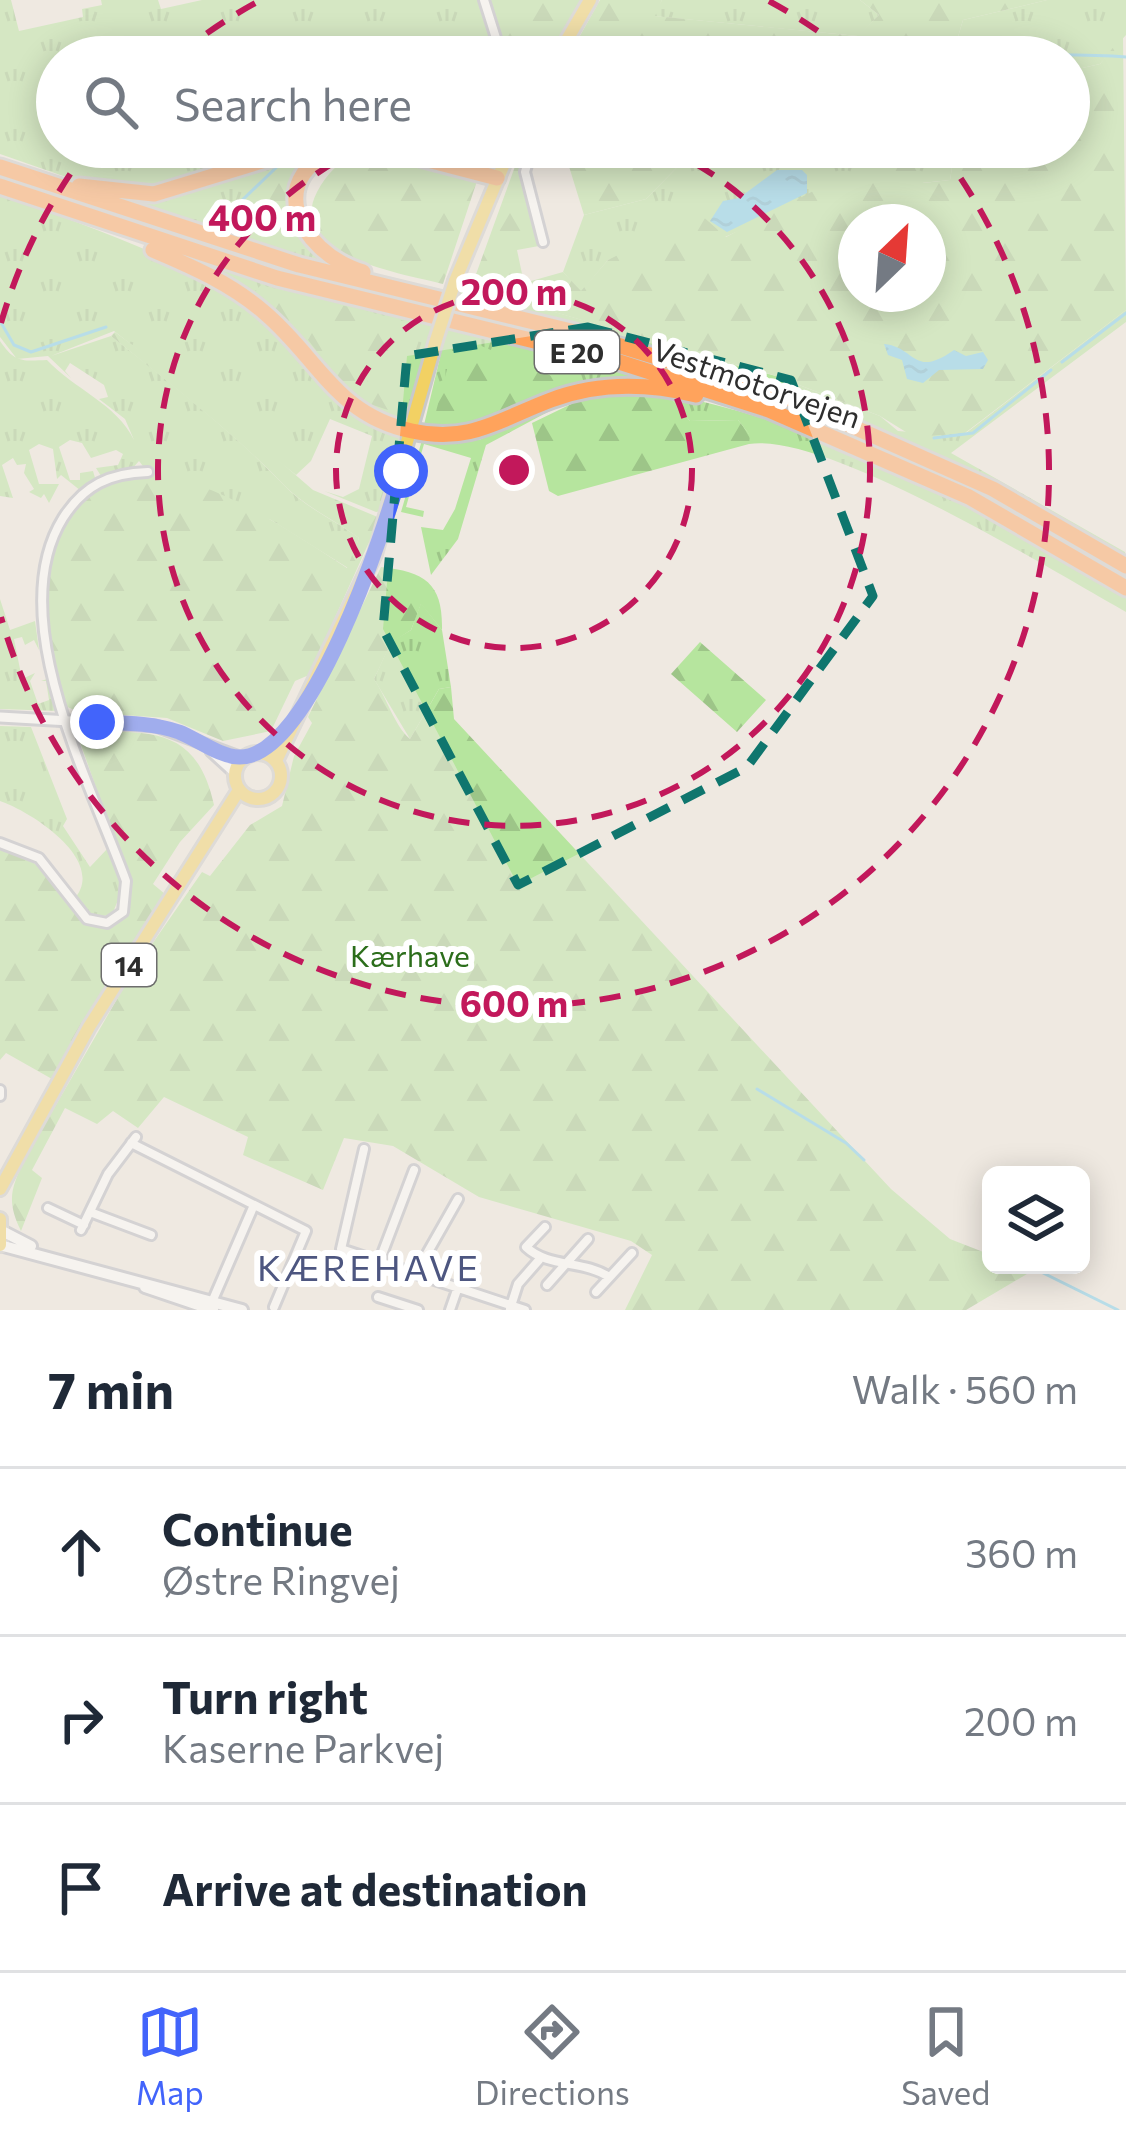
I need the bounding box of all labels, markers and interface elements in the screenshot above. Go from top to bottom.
search box [36,36,1090,168]
icon: search [78,69,144,135]
text: Search here [174,75,412,130]
text: 400 m [208,194,316,238]
north arrow [838,204,946,312]
text: 200 m [461,268,567,312]
street label: Vestmotorvejen [648,329,866,435]
road number: E 20 [535,331,619,373]
route start [374,444,428,498]
centre of rings [493,449,535,491]
route end [70,695,124,749]
park label: Kærhave [350,936,470,973]
road number: 14 [102,944,156,986]
text: 600 m [460,980,568,1024]
map controls [982,1166,1090,1274]
button: layers [982,1166,1090,1274]
district label: KÆREHAVE [257,1244,481,1288]
text: 7 min [48,1357,174,1420]
text: Walk · 560 m [852,1364,1078,1412]
text: Continue [162,1500,353,1555]
icon: ahead [48,1519,114,1585]
text: 360 m [965,1528,1078,1576]
text: Østre Ringvej [162,1555,400,1603]
text: Turn right [162,1668,368,1723]
icon: right [48,1687,114,1753]
text: 200 m [964,1696,1078,1744]
text: Kaserne Parkvej [162,1723,444,1771]
icon: arrive [48,1855,114,1921]
text: Arrive at destination [162,1860,588,1915]
tab: Map [136,1999,204,2112]
tab: Directions [475,1999,630,2112]
tab: Saved [901,1999,990,2112]

